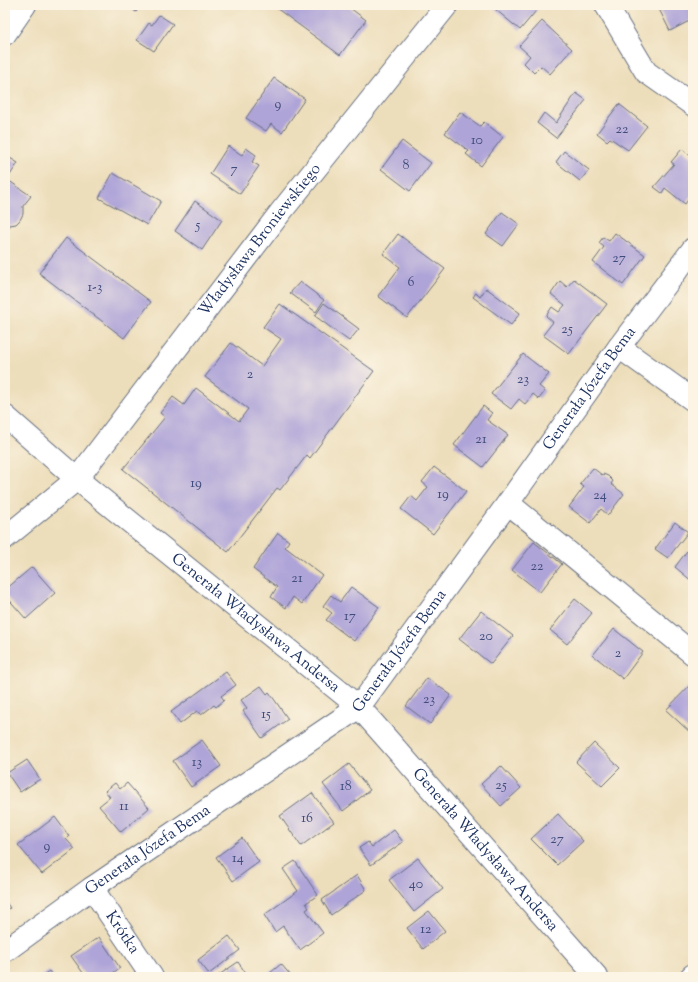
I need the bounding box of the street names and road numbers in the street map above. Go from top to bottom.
street label: Władysława Broniewskiego [193,158,327,322]
street label: Generała Józefa Bema [537,321,642,455]
street label: Generała Władysława Andersa [166,548,345,699]
street label: Generała Józefa Bema [347,584,453,718]
street label: Generała Władysława Andersa [407,763,564,937]
street label: Generała Józefa Bema [80,799,216,901]
street label: Krótka [99,907,145,959]

